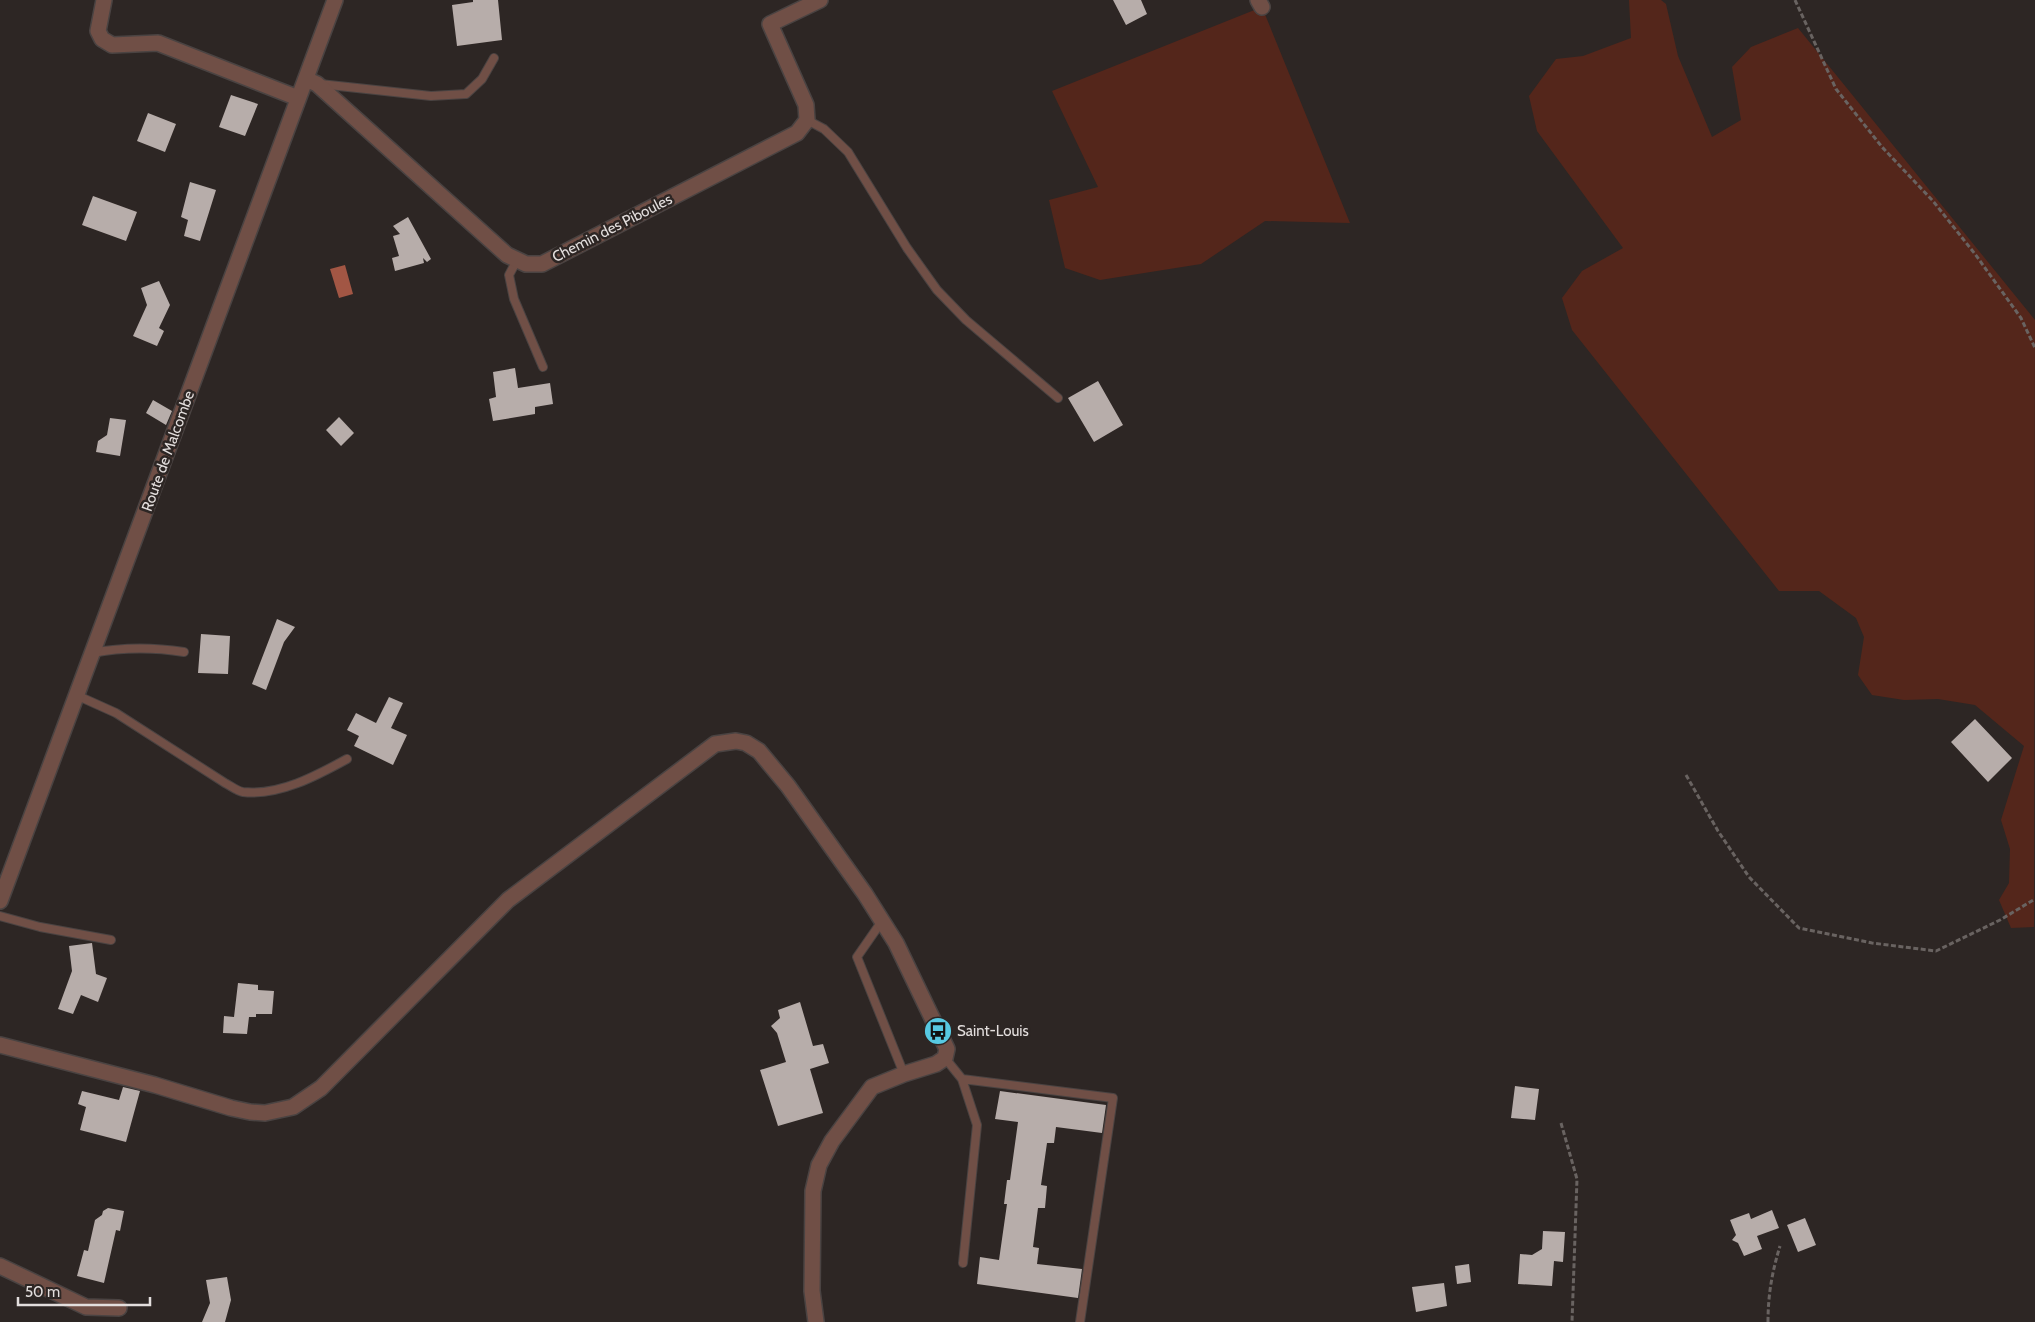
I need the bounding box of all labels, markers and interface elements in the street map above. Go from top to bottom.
street label: Chemin des Piboules [549,190,675,266]
street label: Route de Malcombe [138,388,198,514]
bus stop icon: Saint-Louis [923,1016,953,1046]
place label: Saint-Louis [957,1022,1029,1040]
scale bar [18,1274,150,1306]
text: 50 m [25,1283,60,1301]

